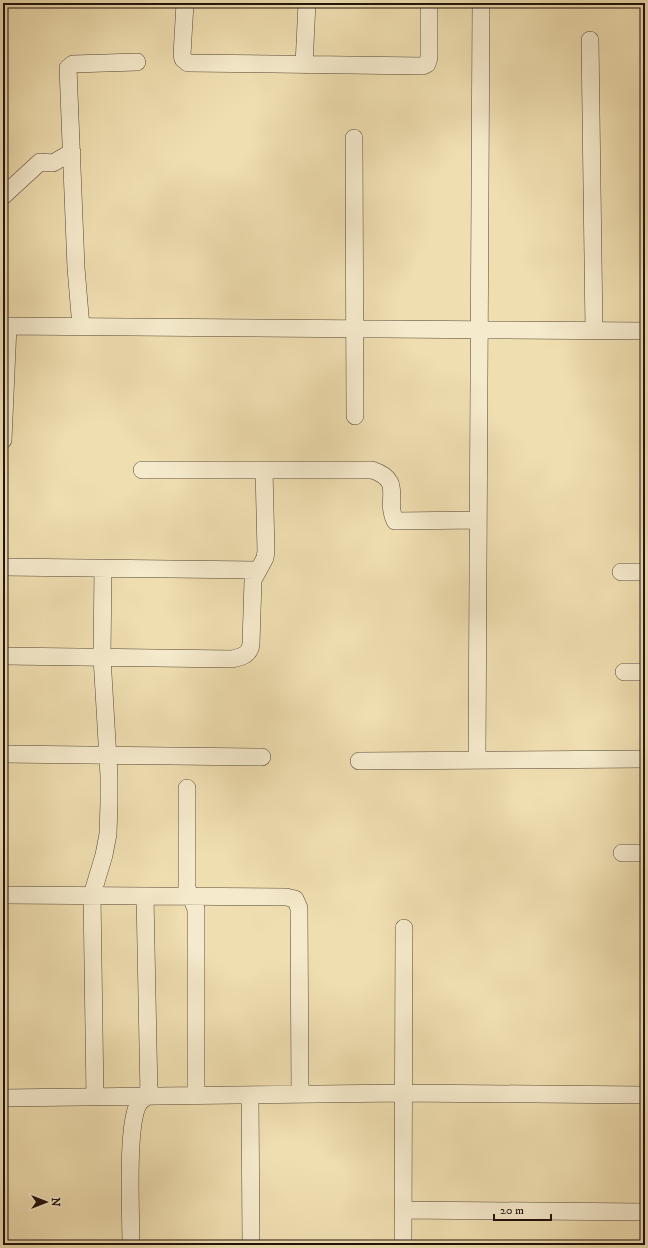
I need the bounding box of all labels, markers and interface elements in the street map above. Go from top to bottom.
north arrow [26,1182,66,1222]
scale bar [494,1196,551,1222]
text: N [48,1197,62,1207]
text: 20 m [500,1203,524,1218]

